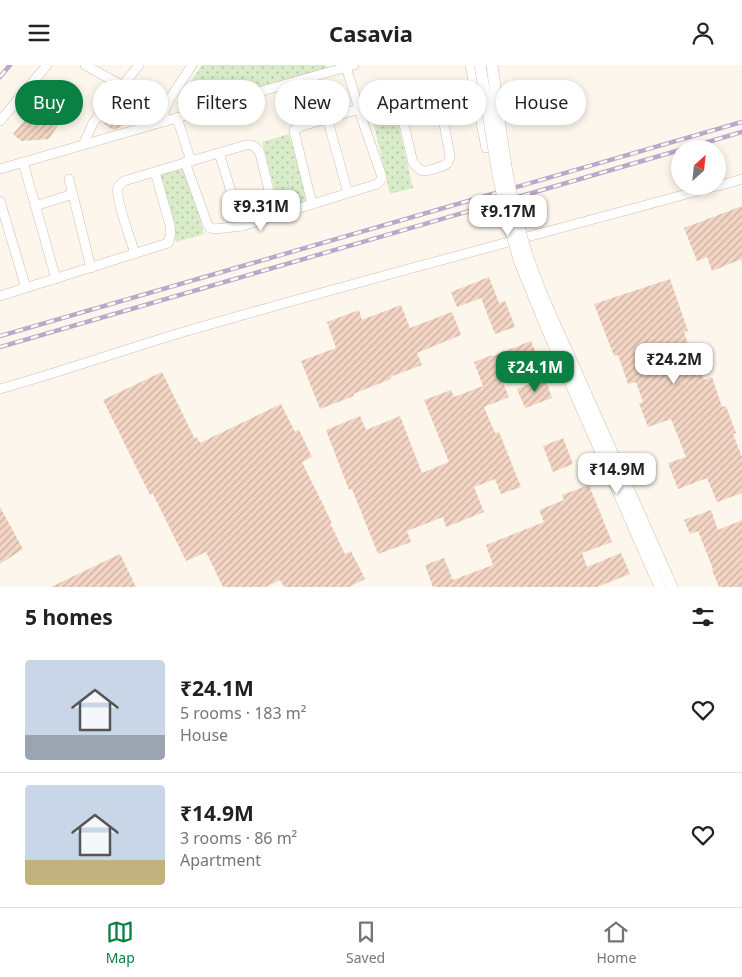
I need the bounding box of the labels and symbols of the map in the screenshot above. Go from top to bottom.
north arrow [671,140,726,195]
pin: ₹9.31M [220,189,302,232]
pin: ₹9.17M [467,195,549,237]
pin: ₹24.2M [633,343,715,385]
pin: ₹24.1M [494,351,576,393]
pin: ₹14.9M [576,453,658,495]

